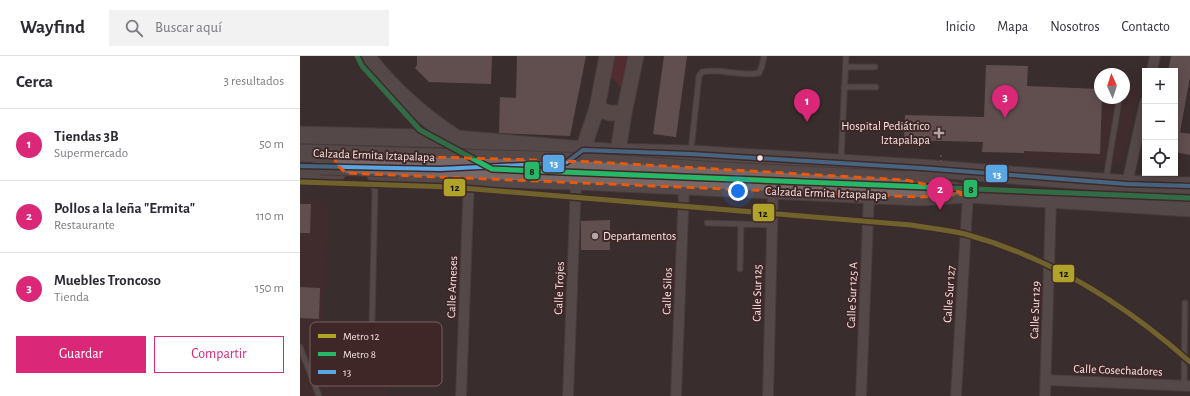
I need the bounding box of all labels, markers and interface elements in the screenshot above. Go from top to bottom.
search box [109,10,389,46]
icon: search [123,17,145,39]
text: Wayfind [20,18,85,37]
text: Buscar aquí [155,20,222,35]
text: Inicio [945,20,975,34]
text: Mapa [997,20,1028,34]
text: Nosotros [1050,20,1100,34]
text: Contacto [1122,20,1170,34]
north arrow [1094,68,1130,104]
map controls [1142,68,1178,176]
button: + [1142,68,1178,104]
text: Cerca [16,73,53,90]
text: 3 resultados [224,75,284,88]
pin: 3 [992,85,1018,118]
pin: 1 [794,89,820,122]
button: − [1142,104,1178,140]
place label: Hospital Pediátrico Iztapalapa [841,120,930,146]
marker: Hospital Pediátrico Iztapalapa [933,127,945,139]
text: Tiendas 3B [54,129,119,144]
text: 1 [27,138,31,151]
text: 50 m [259,138,284,151]
button: locate [1142,140,1178,176]
text: Supermercado [54,147,128,160]
street label: Calzada Ermita Iztapalapa [313,147,435,163]
unlabelled marker [755,153,765,163]
line badge: 13 [542,154,565,173]
text: 13 [550,158,559,169]
line badge: 8 [524,161,540,180]
line badge: 13 [985,164,1008,183]
text: 8 [529,166,535,177]
text: 13 [993,169,1002,180]
pin: 2 [927,177,953,210]
line badge: 12 [443,178,466,197]
line badge: 8 [963,179,978,198]
your location [728,181,748,201]
text: 12 [450,182,460,193]
text: 8 [968,184,974,195]
street label: Calzada Ermita Iztapalapa [765,185,887,201]
text: Pollos a la leña "Ermita" [54,201,195,216]
line badge: 12 [752,203,775,222]
text: 12 [758,208,768,219]
text: 2 [26,210,32,223]
text: 110 m [256,210,284,223]
text: Restaurante [54,219,115,232]
place label: Departamentos [603,230,676,242]
marker: Departamentos [590,231,600,241]
street label: Calle Arneses [445,256,459,318]
street label: Calle Trojes [552,261,567,315]
street label: Calle Sur 125 A [845,262,859,328]
street label: Calle Sur 125 [751,264,763,322]
line badge: 12 [1052,264,1075,283]
street label: Calle Sur 127 [941,265,957,323]
street label: Calle Silos [660,267,674,315]
text: 12 [1059,268,1069,279]
text: Muebles Troncoso [54,273,161,288]
street label: Calle Sur 129 [1028,280,1042,339]
text: 3 [26,282,32,295]
text: 150 m [255,282,284,295]
text: Tienda [54,291,89,304]
legend [310,322,442,386]
text: Metro 12 [343,331,380,342]
button: Guardar [16,336,146,373]
button: Compartir [154,336,284,373]
text: Metro 8 [343,349,376,360]
street label: Calle Cosechadores [1073,362,1163,378]
text: 13 [343,367,352,378]

